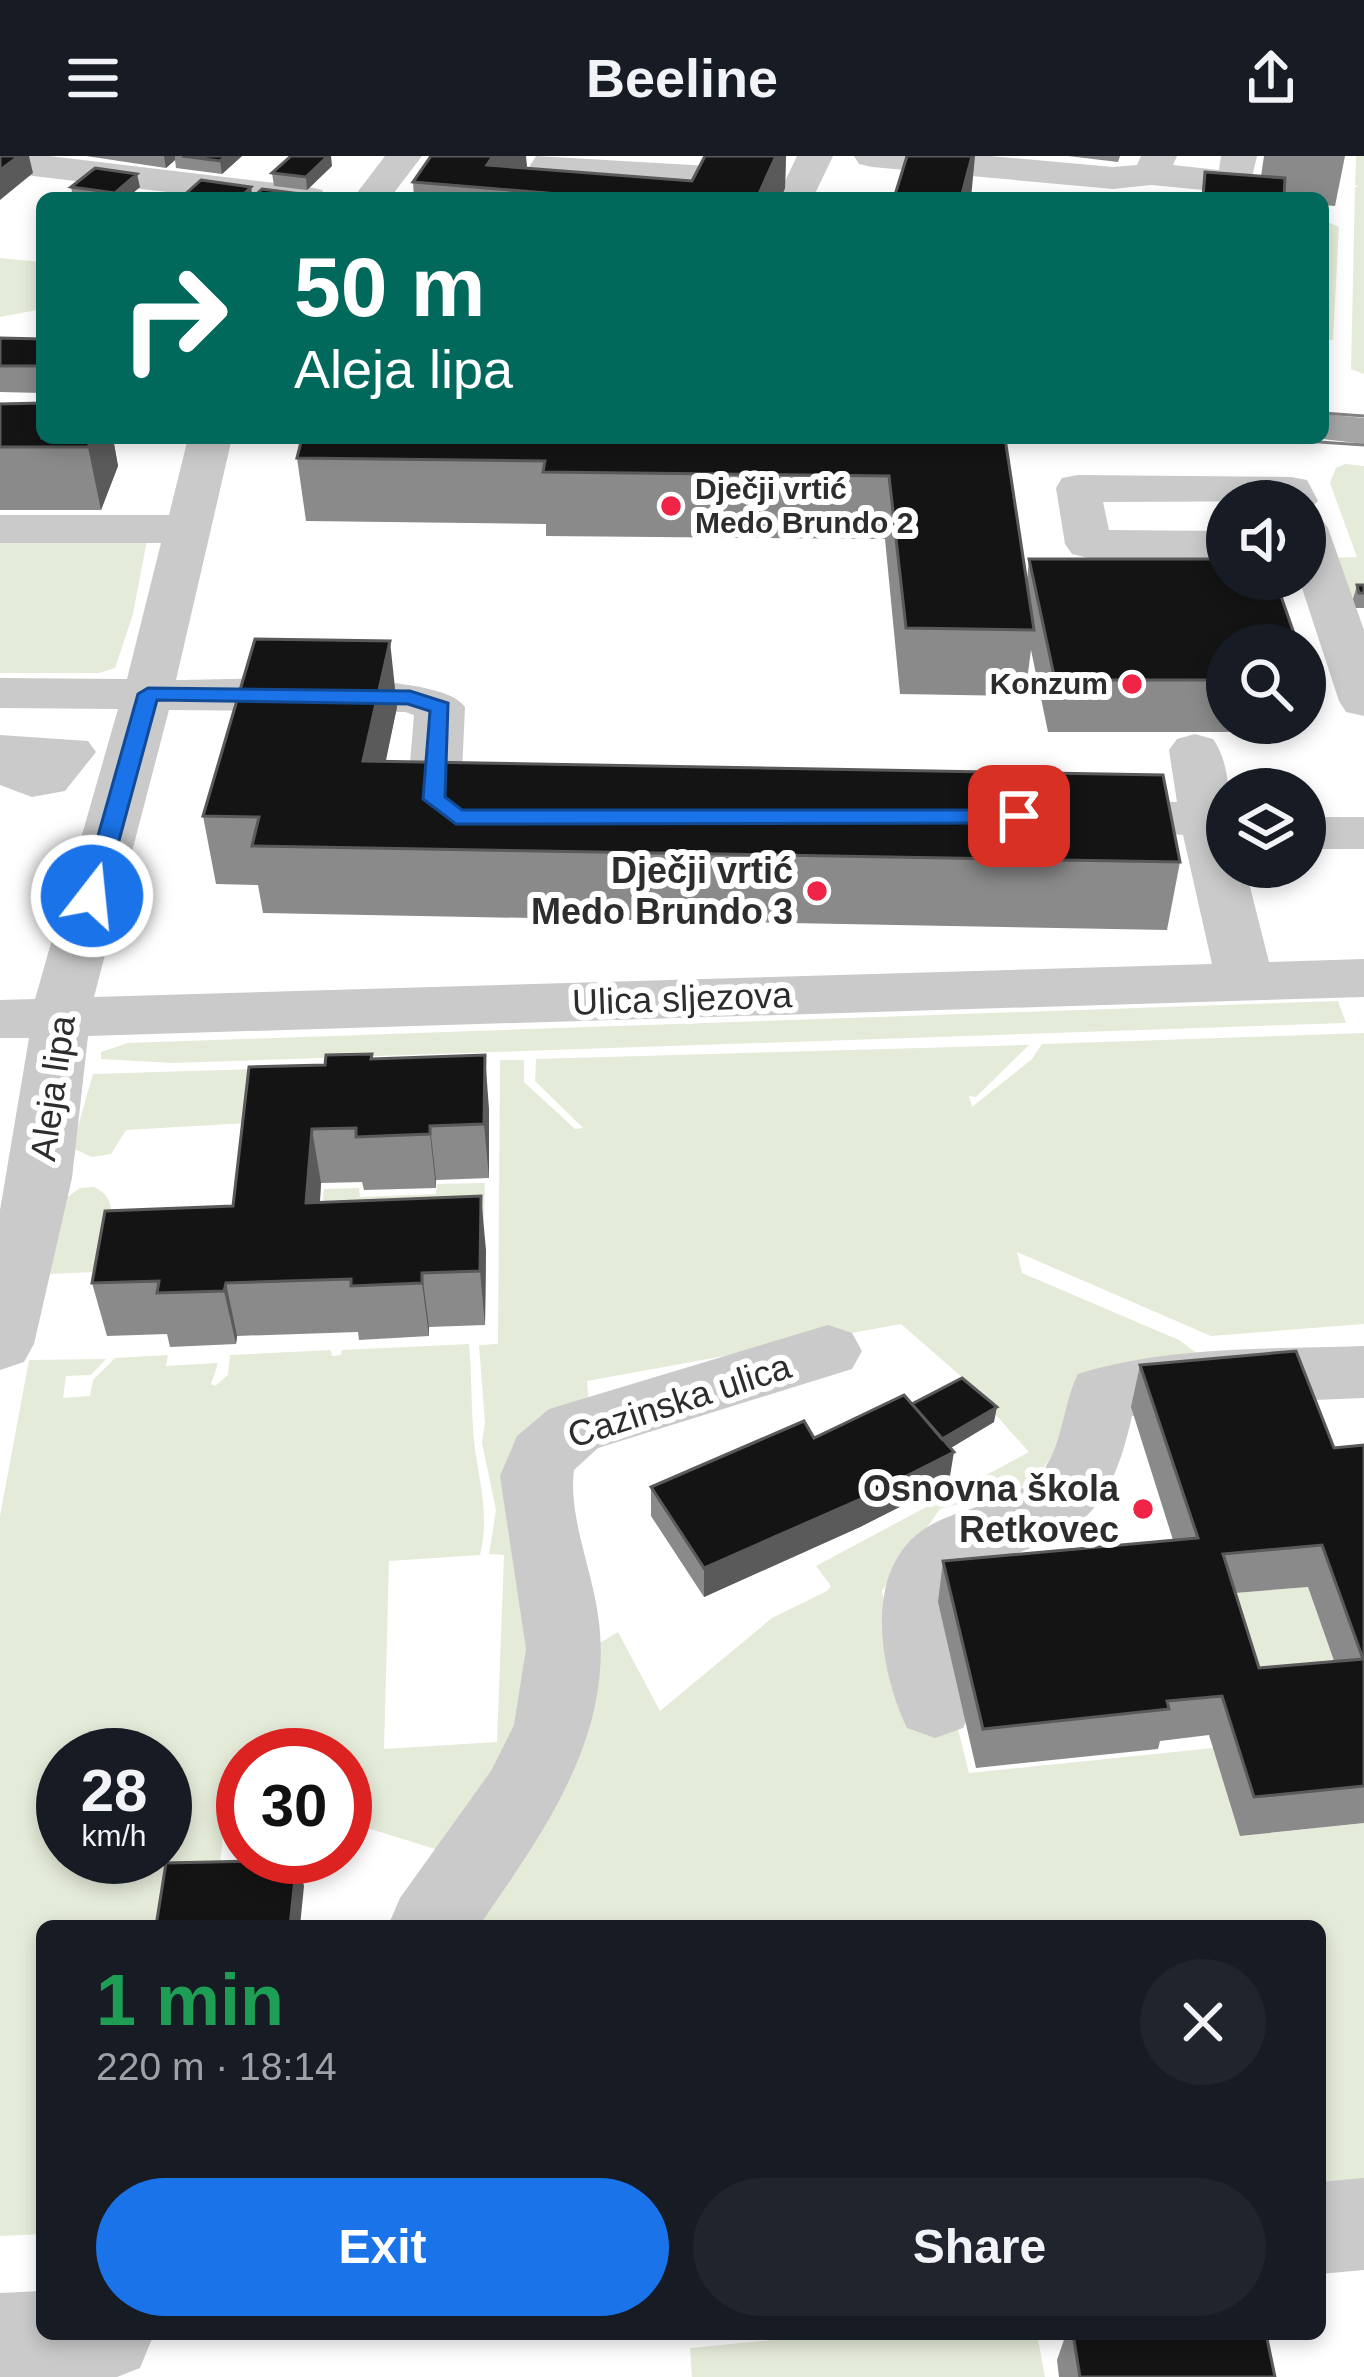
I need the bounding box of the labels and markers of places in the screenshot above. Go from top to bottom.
place label: Dječji vrtić Medo Brundo 2 [695,472,913,539]
marker: Dječji vrtić Medo Brundo 2 [658,493,684,519]
place label: Konzum [990,667,1108,700]
marker: Konzum [1119,671,1145,697]
pin [968,765,1070,867]
place label: Dječji vrtić Medo Brundo 3 [531,850,793,932]
marker: Dječji vrtić Medo Brundo 3 [804,878,830,904]
place label: Osnovna škola Retkovec [863,1468,1120,1550]
marker: Osnovna škola Retkovec [1130,1496,1156,1522]

